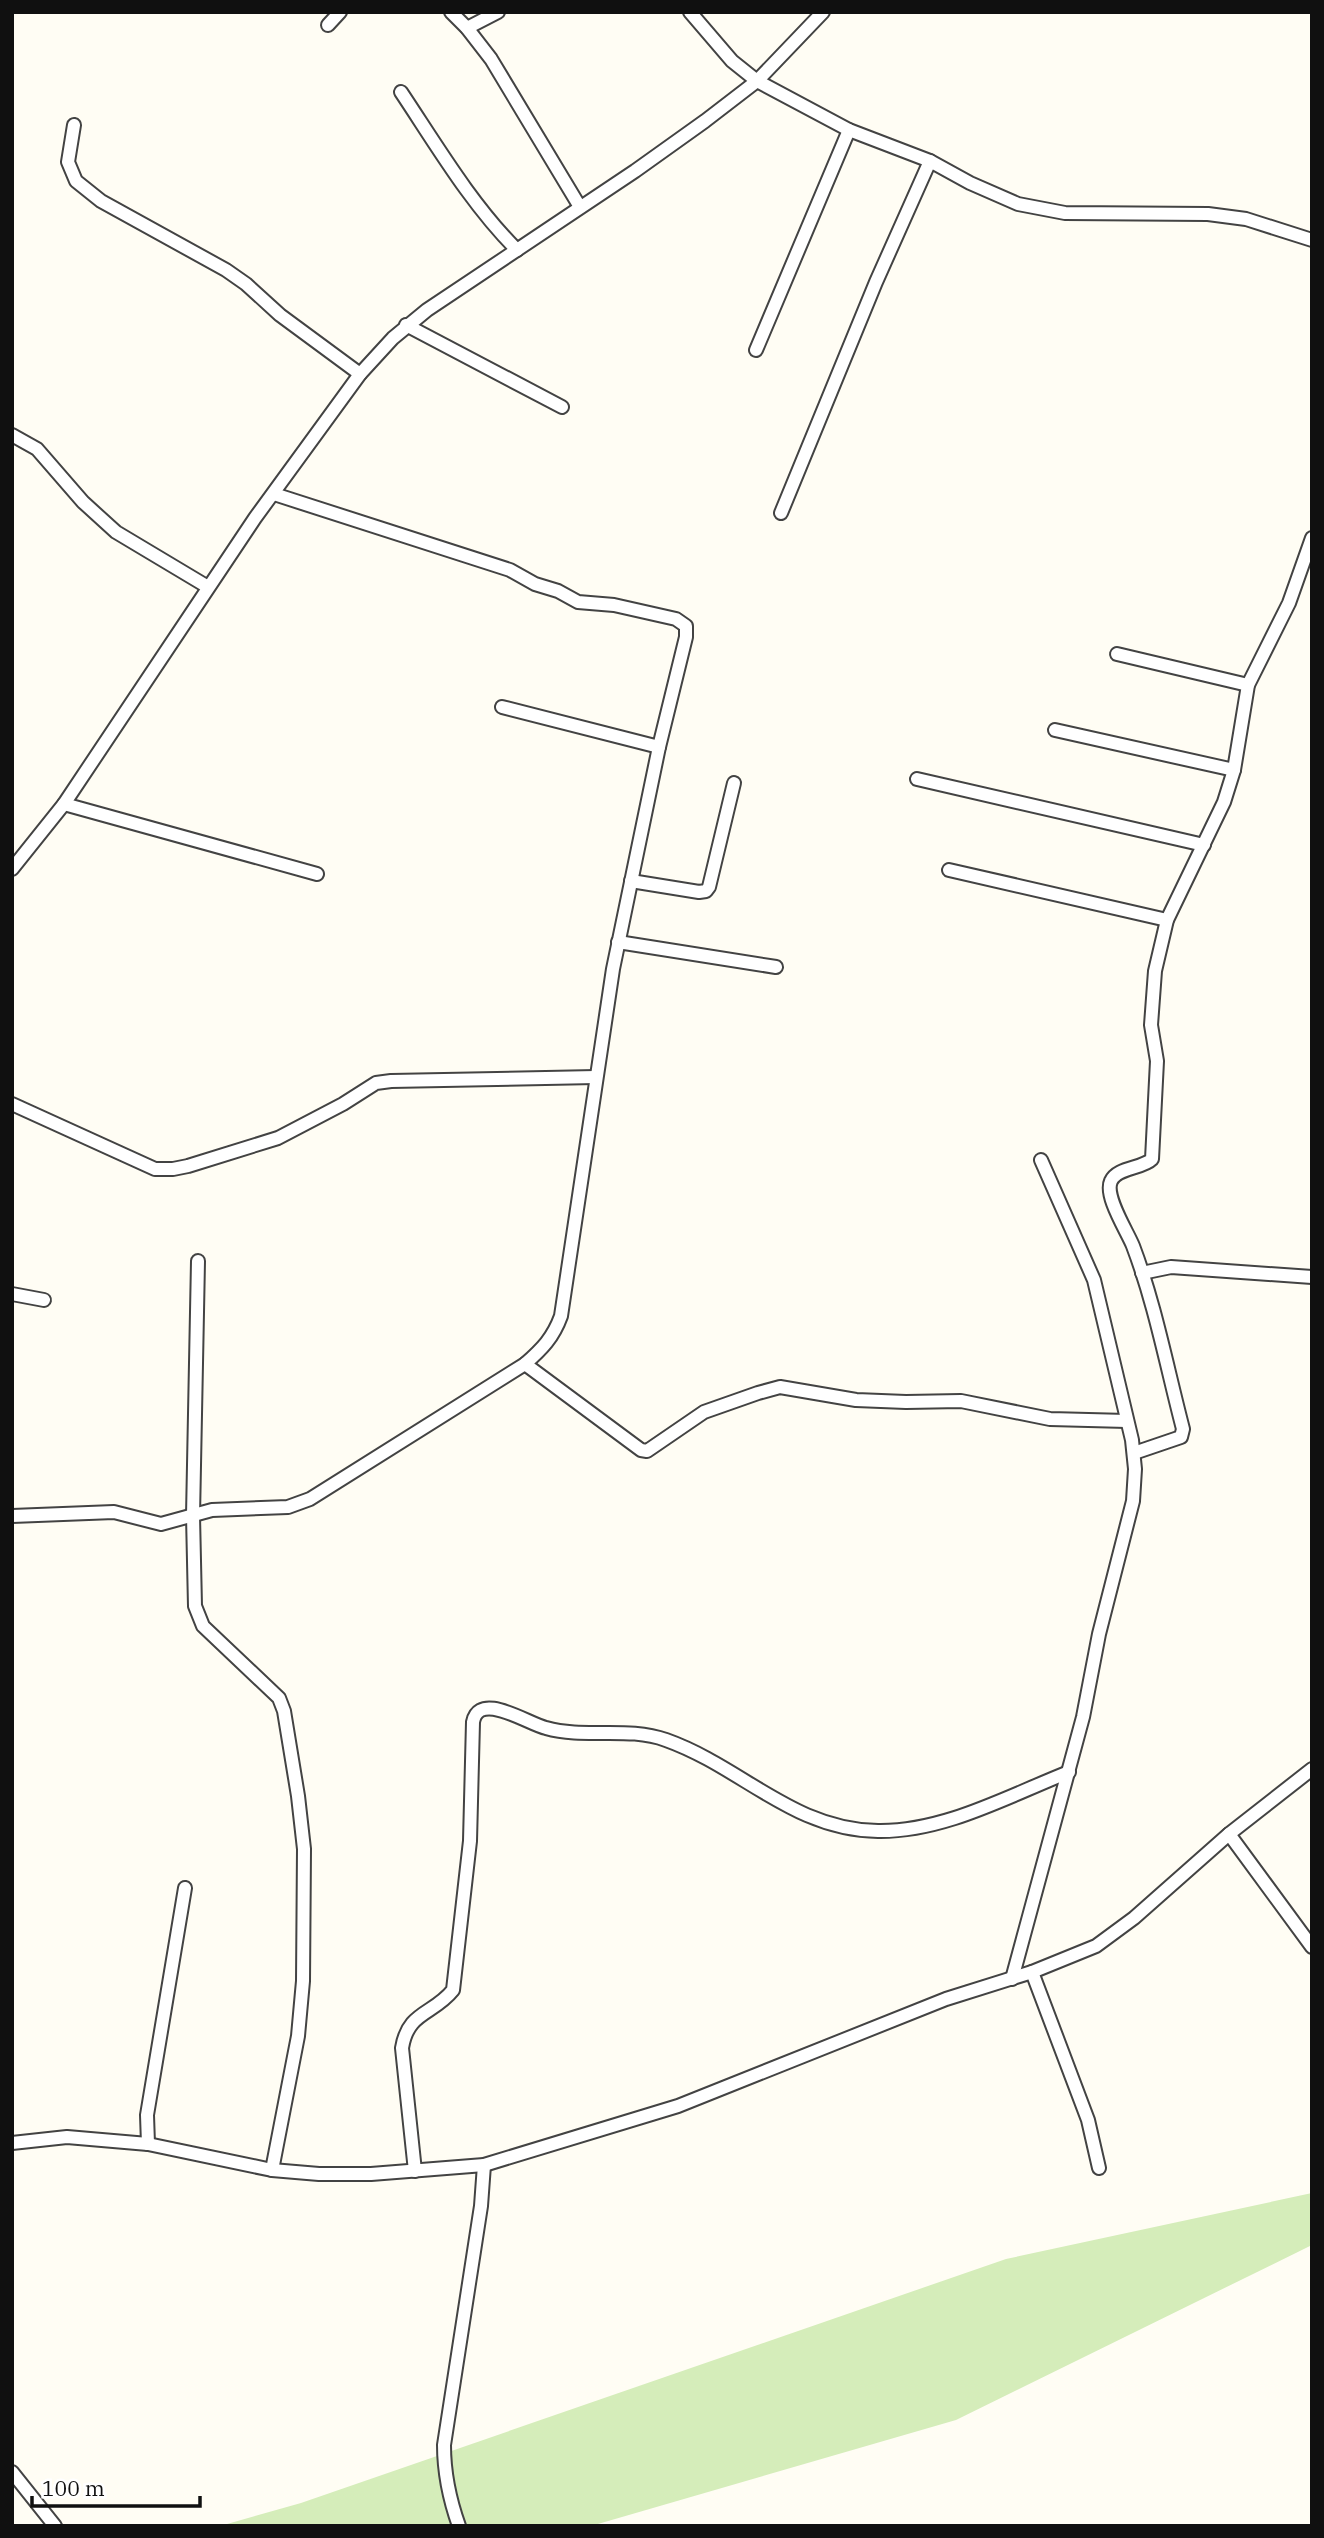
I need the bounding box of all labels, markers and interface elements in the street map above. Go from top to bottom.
scale bar [32,2464,200,2508]
text: 100 m [42,2474,105,2502]

